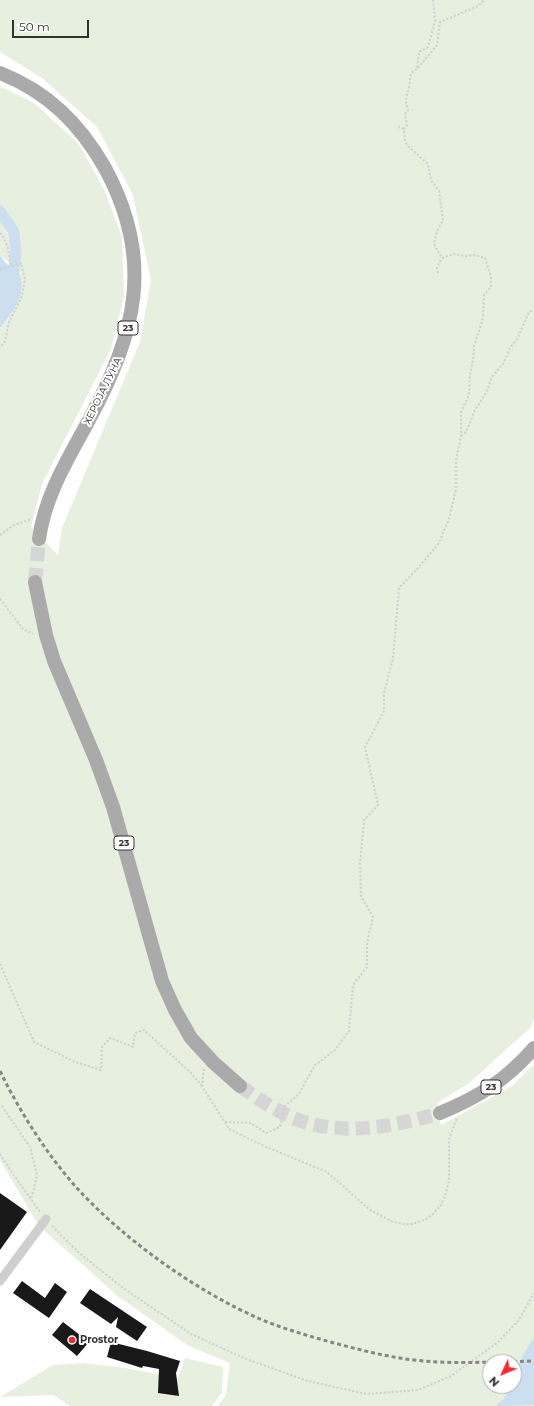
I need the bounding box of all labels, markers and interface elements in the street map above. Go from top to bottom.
scale bar [14,12,91,38]
text: 50 m [19,19,50,34]
road number: 23 [118,321,138,335]
street label: ХЕРОЈА ЛУНА [82,355,124,427]
road number: 23 [114,836,134,850]
road number: 23 [481,1080,501,1094]
place label: Prostor [80,1334,118,1346]
marker: Prostor [67,1335,77,1345]
north arrow [482,1354,522,1394]
text: N [486,1374,502,1390]

